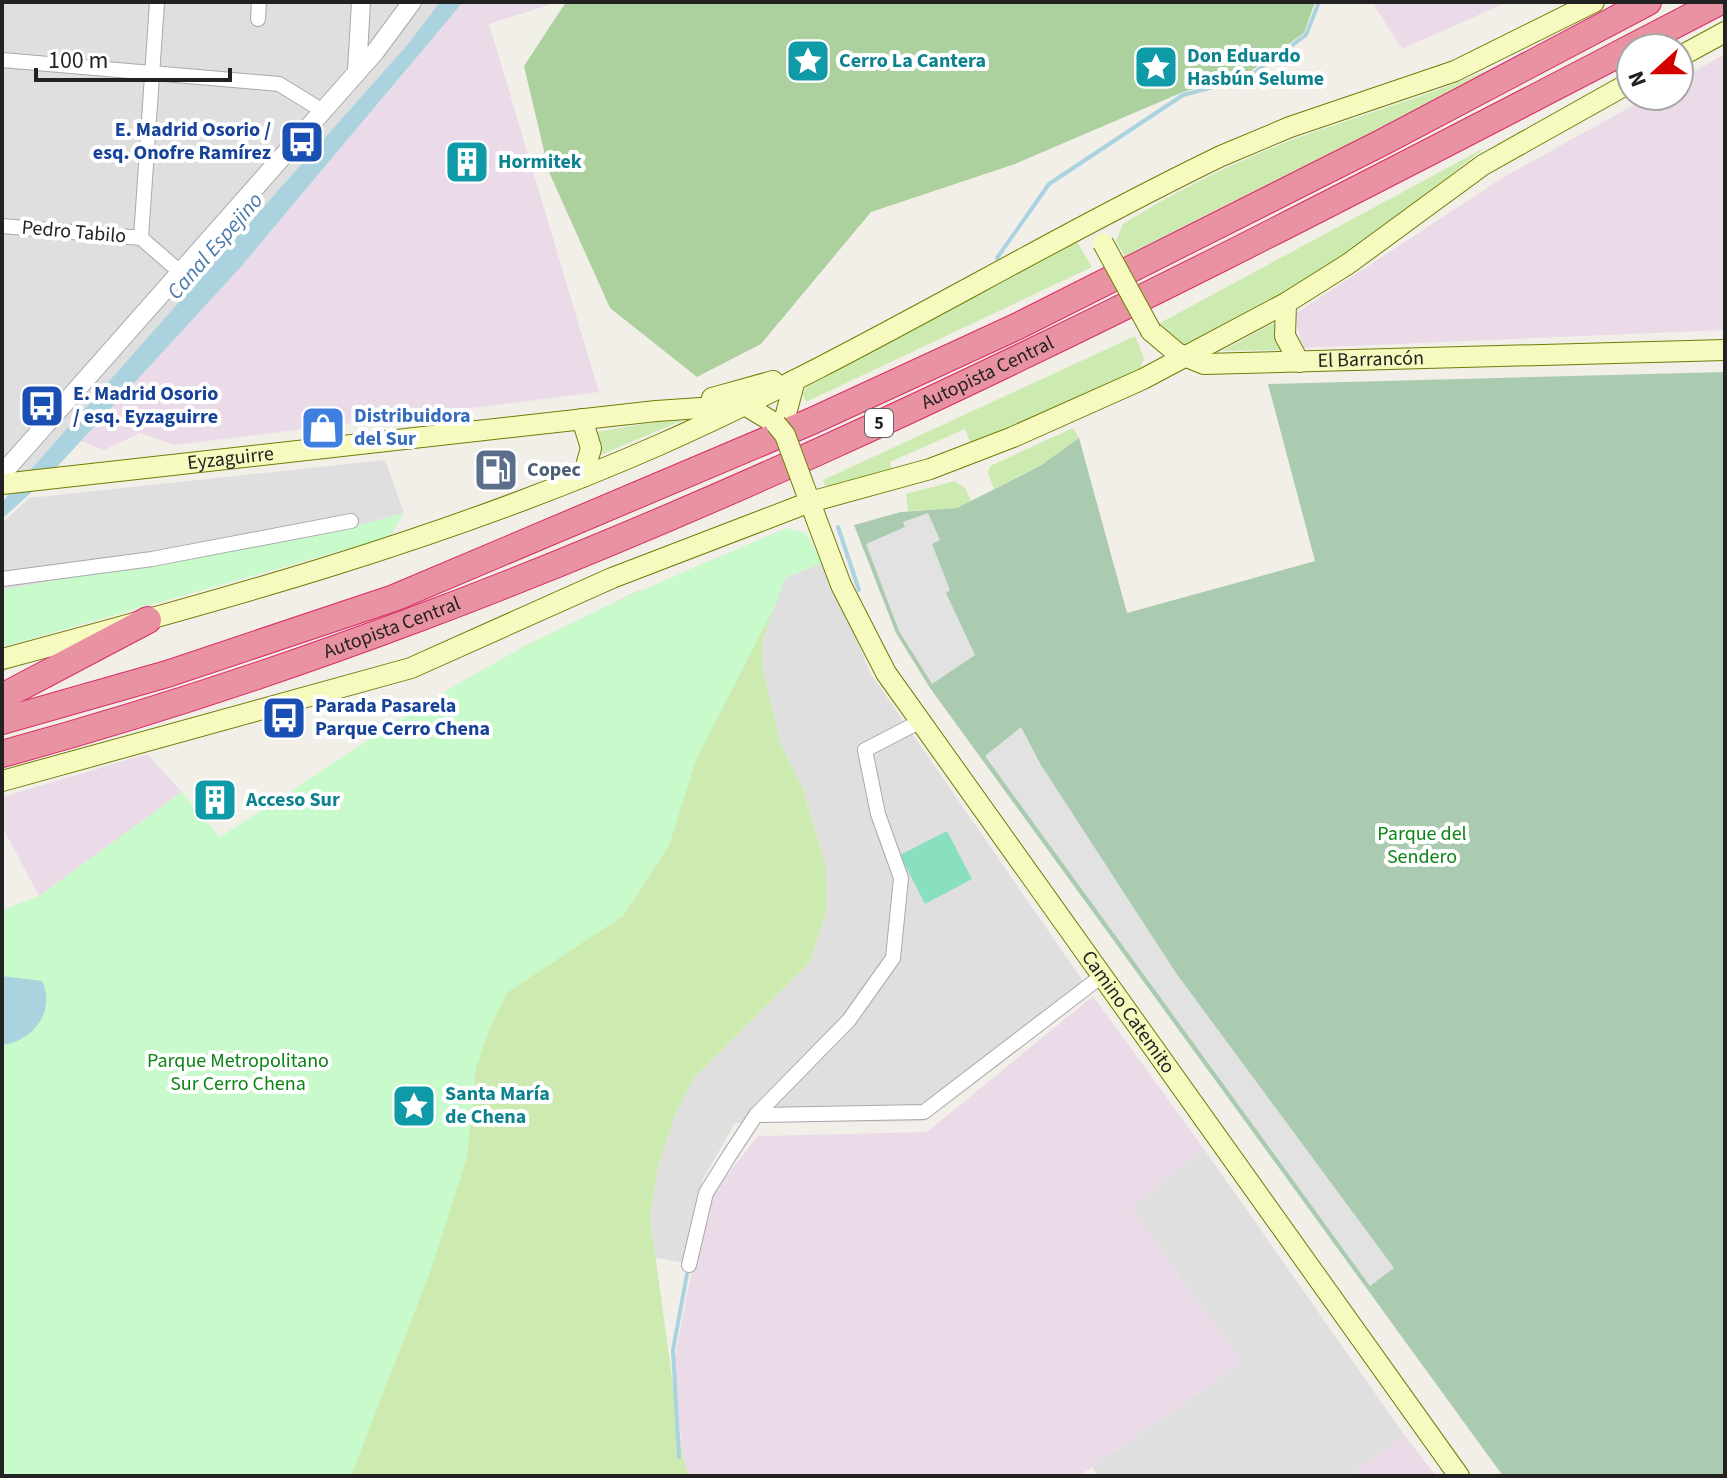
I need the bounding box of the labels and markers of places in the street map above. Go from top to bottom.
place icon: Cerro La Cantera [784,37,832,85]
place label: Don Eduardo Hasbún Selume [1187,42,1324,93]
place icon: Don Eduardo Hasbún Selume [1132,43,1180,91]
place label: Cerro La Cantera [839,47,986,75]
place label: E. Madrid Osorio / esq. Onofre Ramírez [93,116,271,167]
bus stop icon: E. Madrid Osorio / esq. Onofre Ramírez [278,118,326,166]
building icon: Hormitek [443,138,491,186]
place label: Hormitek [498,148,582,176]
place label: E. Madrid Osorio / esq. Eyzaguirre [73,380,218,431]
bus stop icon: E. Madrid Osorio / esq. Eyzaguirre [18,382,66,430]
place label: Distribuidora del Sur [354,402,471,453]
shop icon: Distribuidora del Sur [299,404,347,452]
fuel station icon: Copec [472,446,520,494]
place label: Copec [527,456,581,484]
place label: Parada Pasarela Parque Cerro Chena [315,692,490,743]
bus stop icon: Parada Pasarela Parque Cerro Chena [260,694,308,742]
building icon: Acceso Sur [191,776,239,824]
place label: Acceso Sur [245,786,340,814]
place label: Santa María de Chena [445,1080,550,1131]
place icon: Santa María de Chena [390,1082,438,1130]

